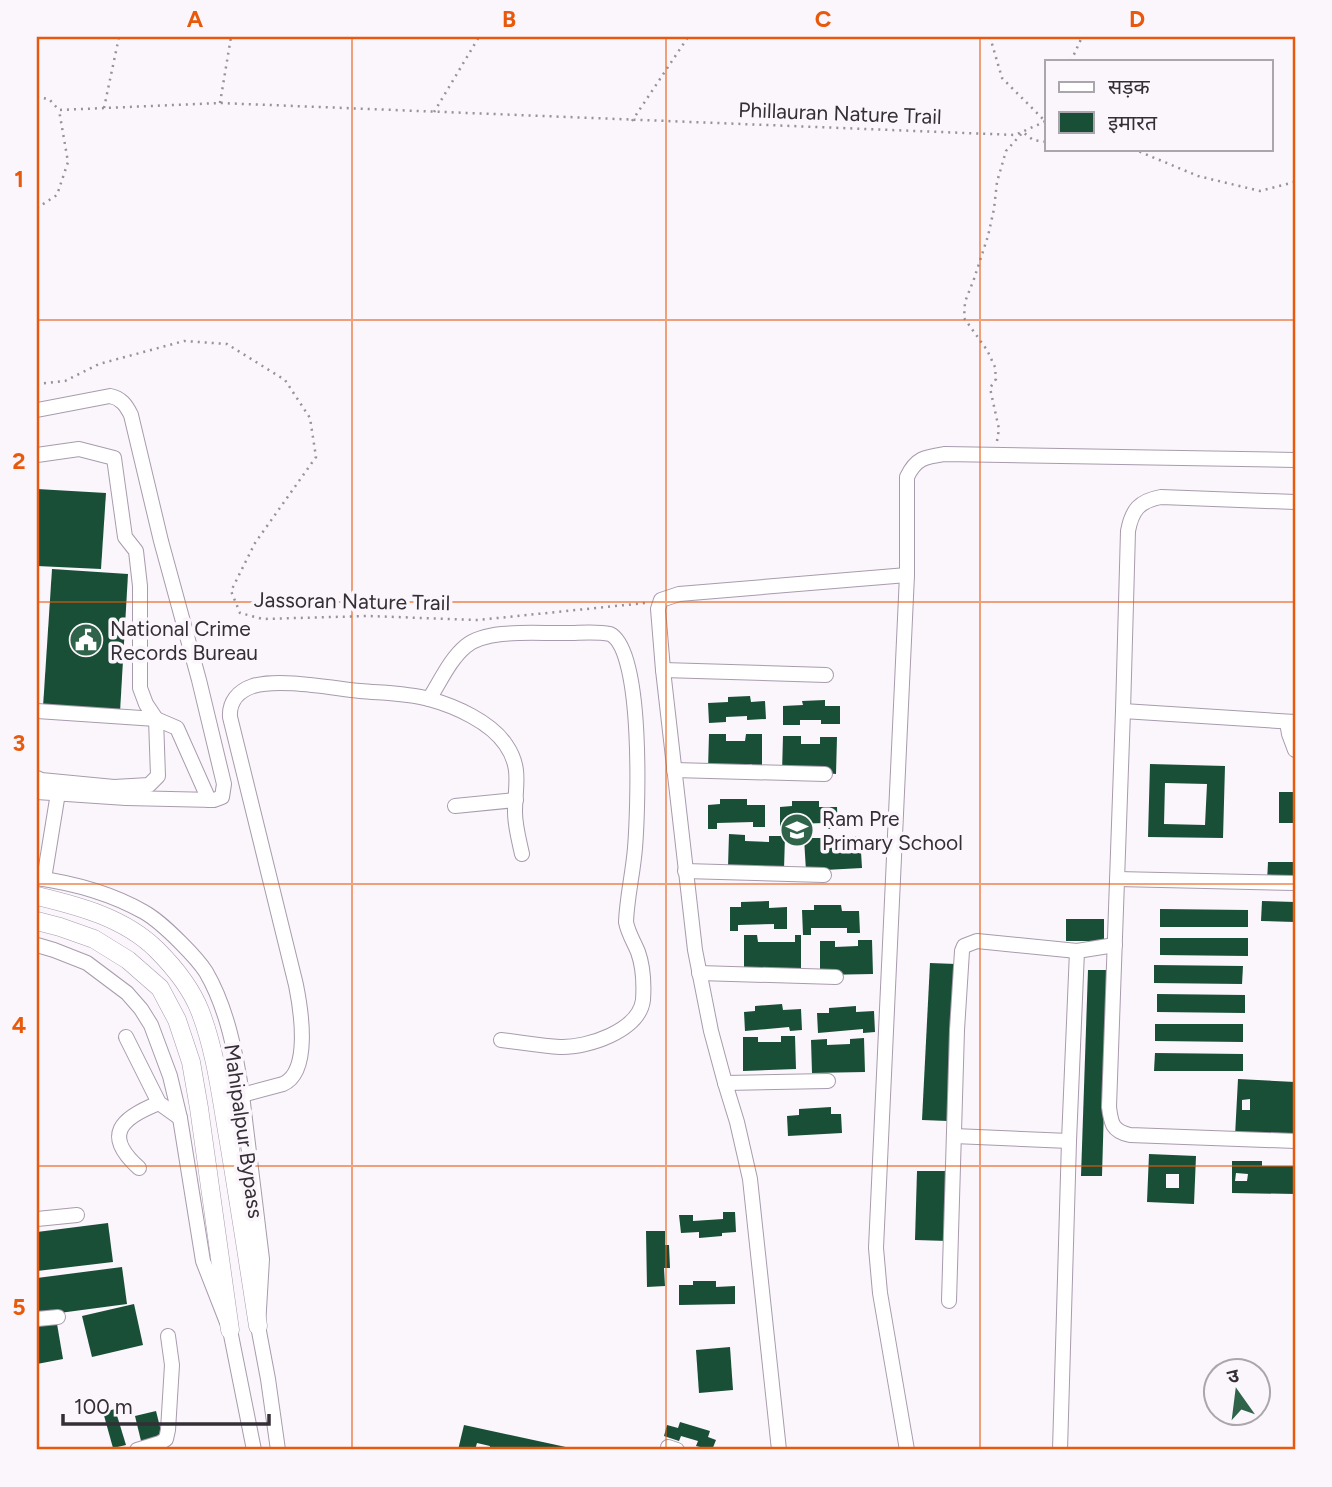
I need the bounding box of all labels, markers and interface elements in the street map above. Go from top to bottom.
text: A [187,5,204,33]
text: B [502,5,516,33]
text: C [815,5,832,33]
text: D [1129,5,1145,33]
legend [1045,60,1272,150]
text: सड़क [1108,74,1150,99]
street label: Phillauran Nature Trail [738,97,942,129]
text: इमारत [1108,110,1158,135]
text: 1 [14,165,24,193]
text: 2 [12,447,26,475]
street label: Jassoran Nature Trail [254,587,450,615]
place label: National Crime Records Bureau [110,616,258,665]
public building icon: National Crime Records Bureau [67,621,105,659]
text: 3 [13,729,25,757]
place label: Ram Pre Primary School [822,806,963,855]
school or university icon: Ram Pre Primary School [778,811,816,849]
text: 4 [12,1011,26,1039]
street label: Mahipalpur Bypass [219,1042,269,1220]
text: 5 [12,1293,26,1321]
north arrow [1202,1358,1272,1428]
text: उ [1225,1363,1242,1388]
scale bar [63,1382,270,1426]
text: 100 m [74,1394,133,1419]

